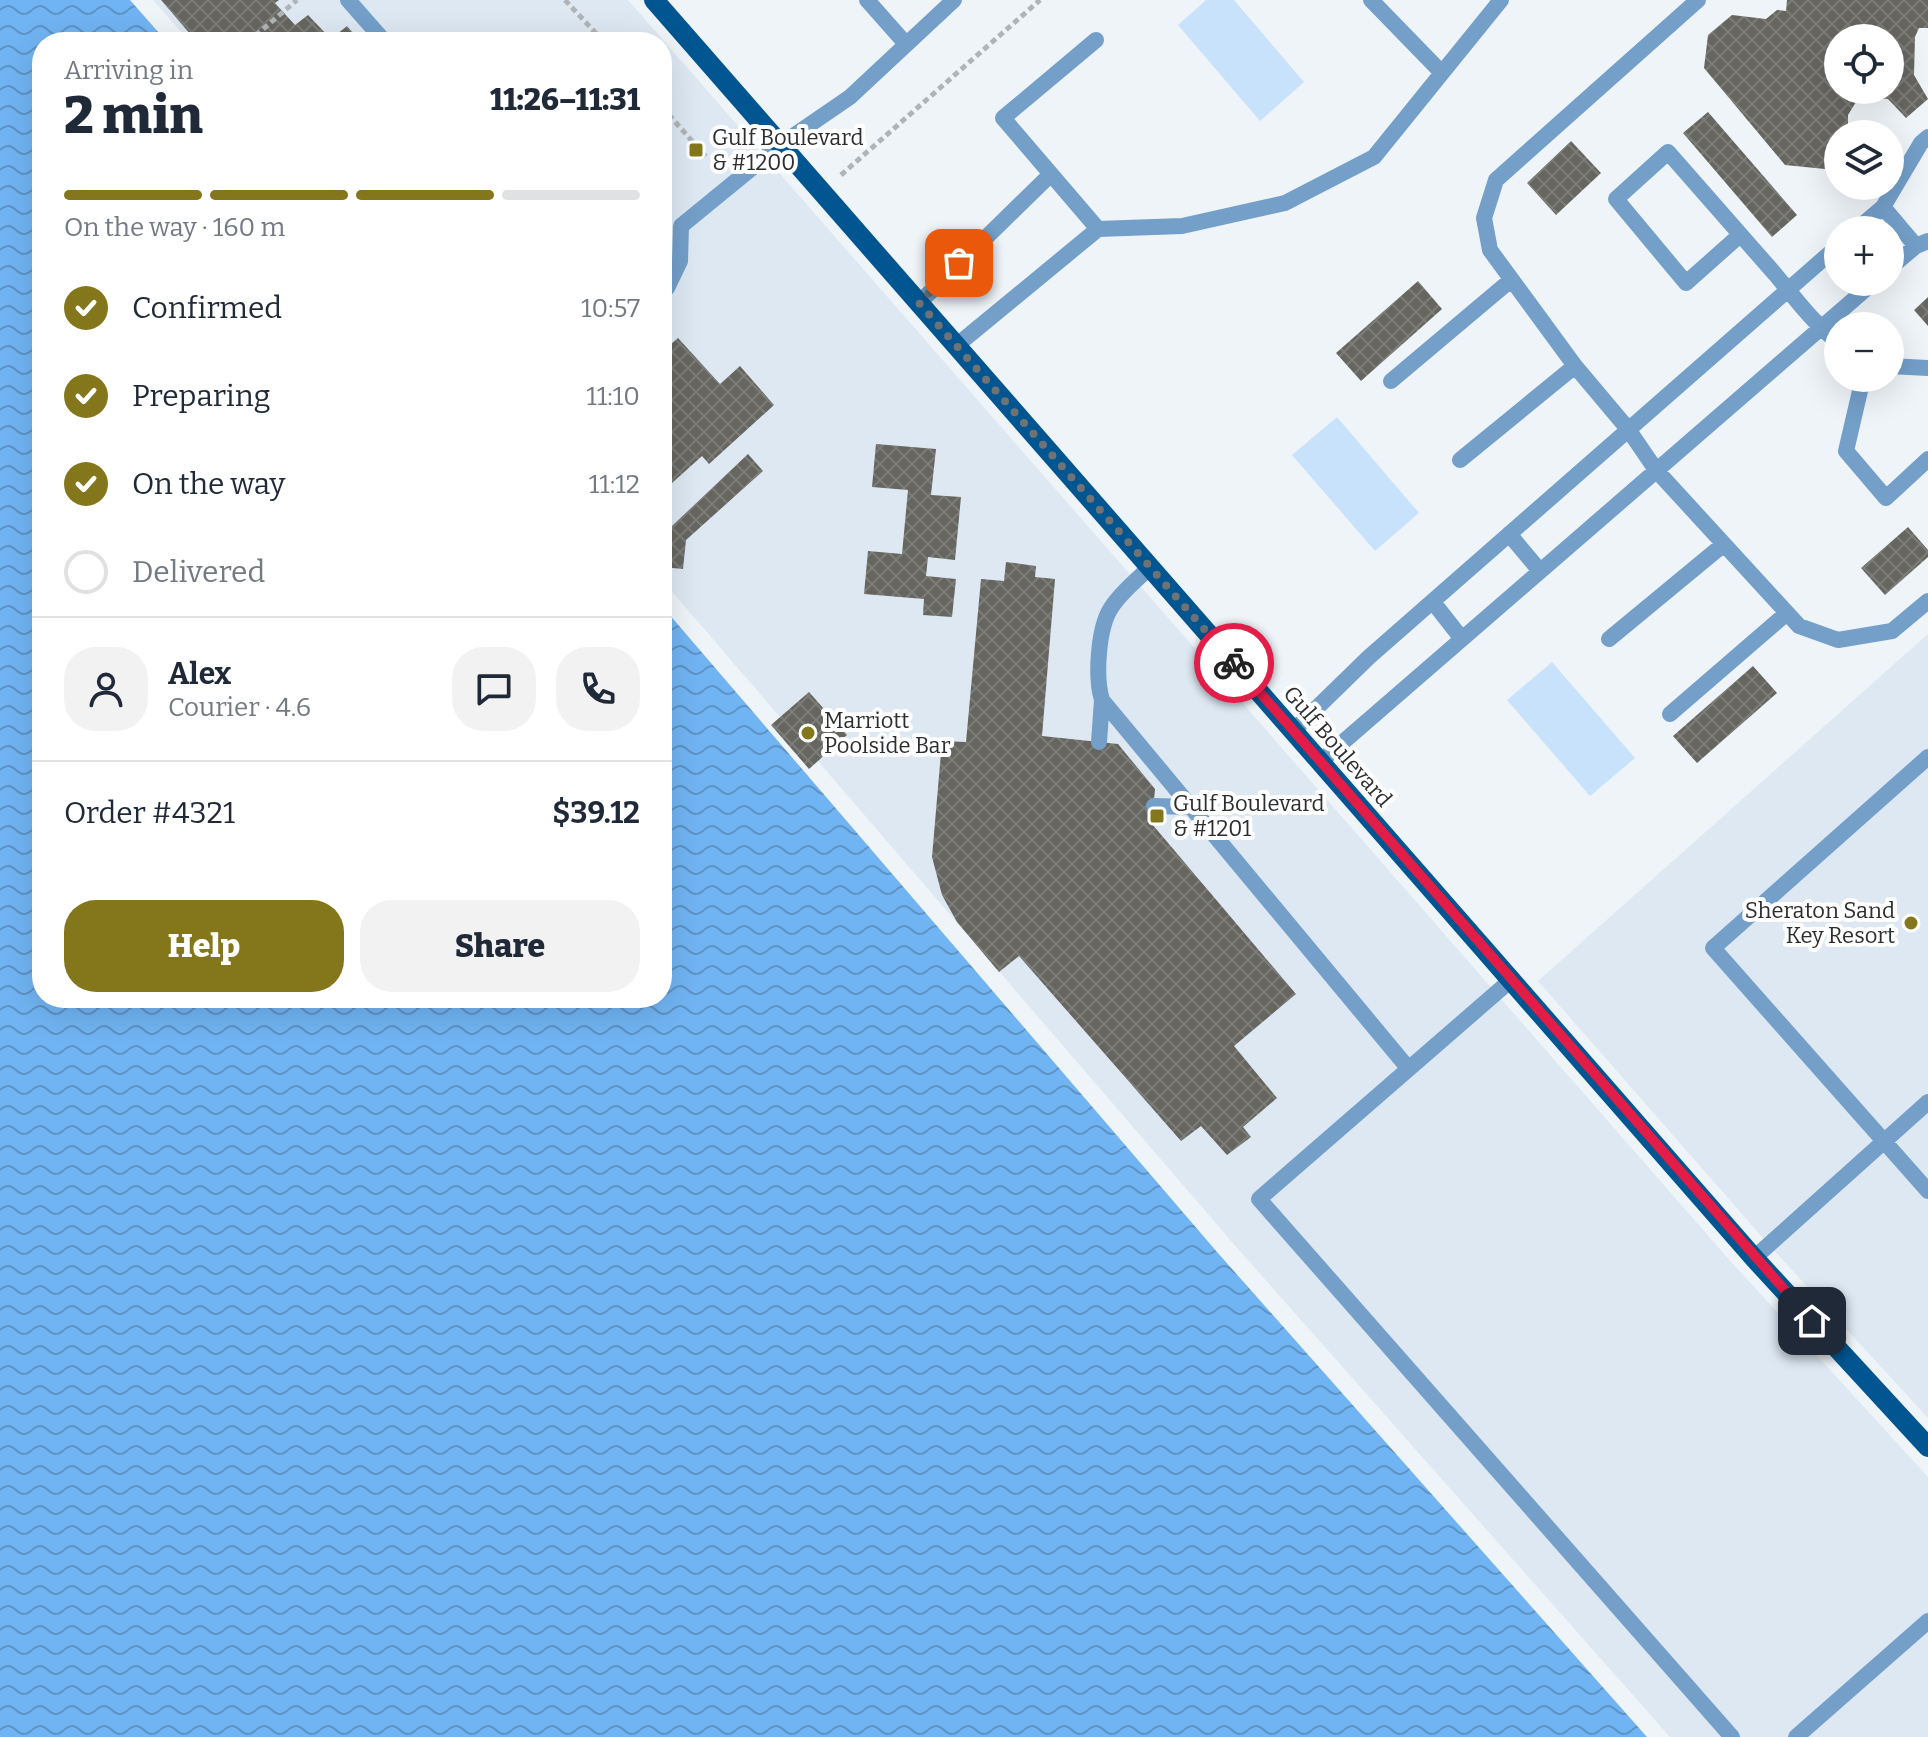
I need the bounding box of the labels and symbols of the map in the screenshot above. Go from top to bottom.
place label: Gulf Boulevard & #1200 [712,124,864,176]
marker: Gulf Boulevard & #1200 [687,141,705,159]
pin [925,229,993,297]
courier [1194,623,1274,703]
street label: Gulf Boulevard [1278,680,1398,812]
place label: Marriott Poolside Bar [824,707,951,759]
marker: Marriott Poolside Bar [799,724,817,742]
place label: Gulf Boulevard & #1201 [1173,790,1325,842]
marker: Gulf Boulevard & #1201 [1148,807,1166,825]
place label: Sheraton Sand Key Resort [1745,897,1895,949]
marker: Sheraton Sand Key Resort [1902,914,1920,932]
pin [1778,1287,1846,1355]

